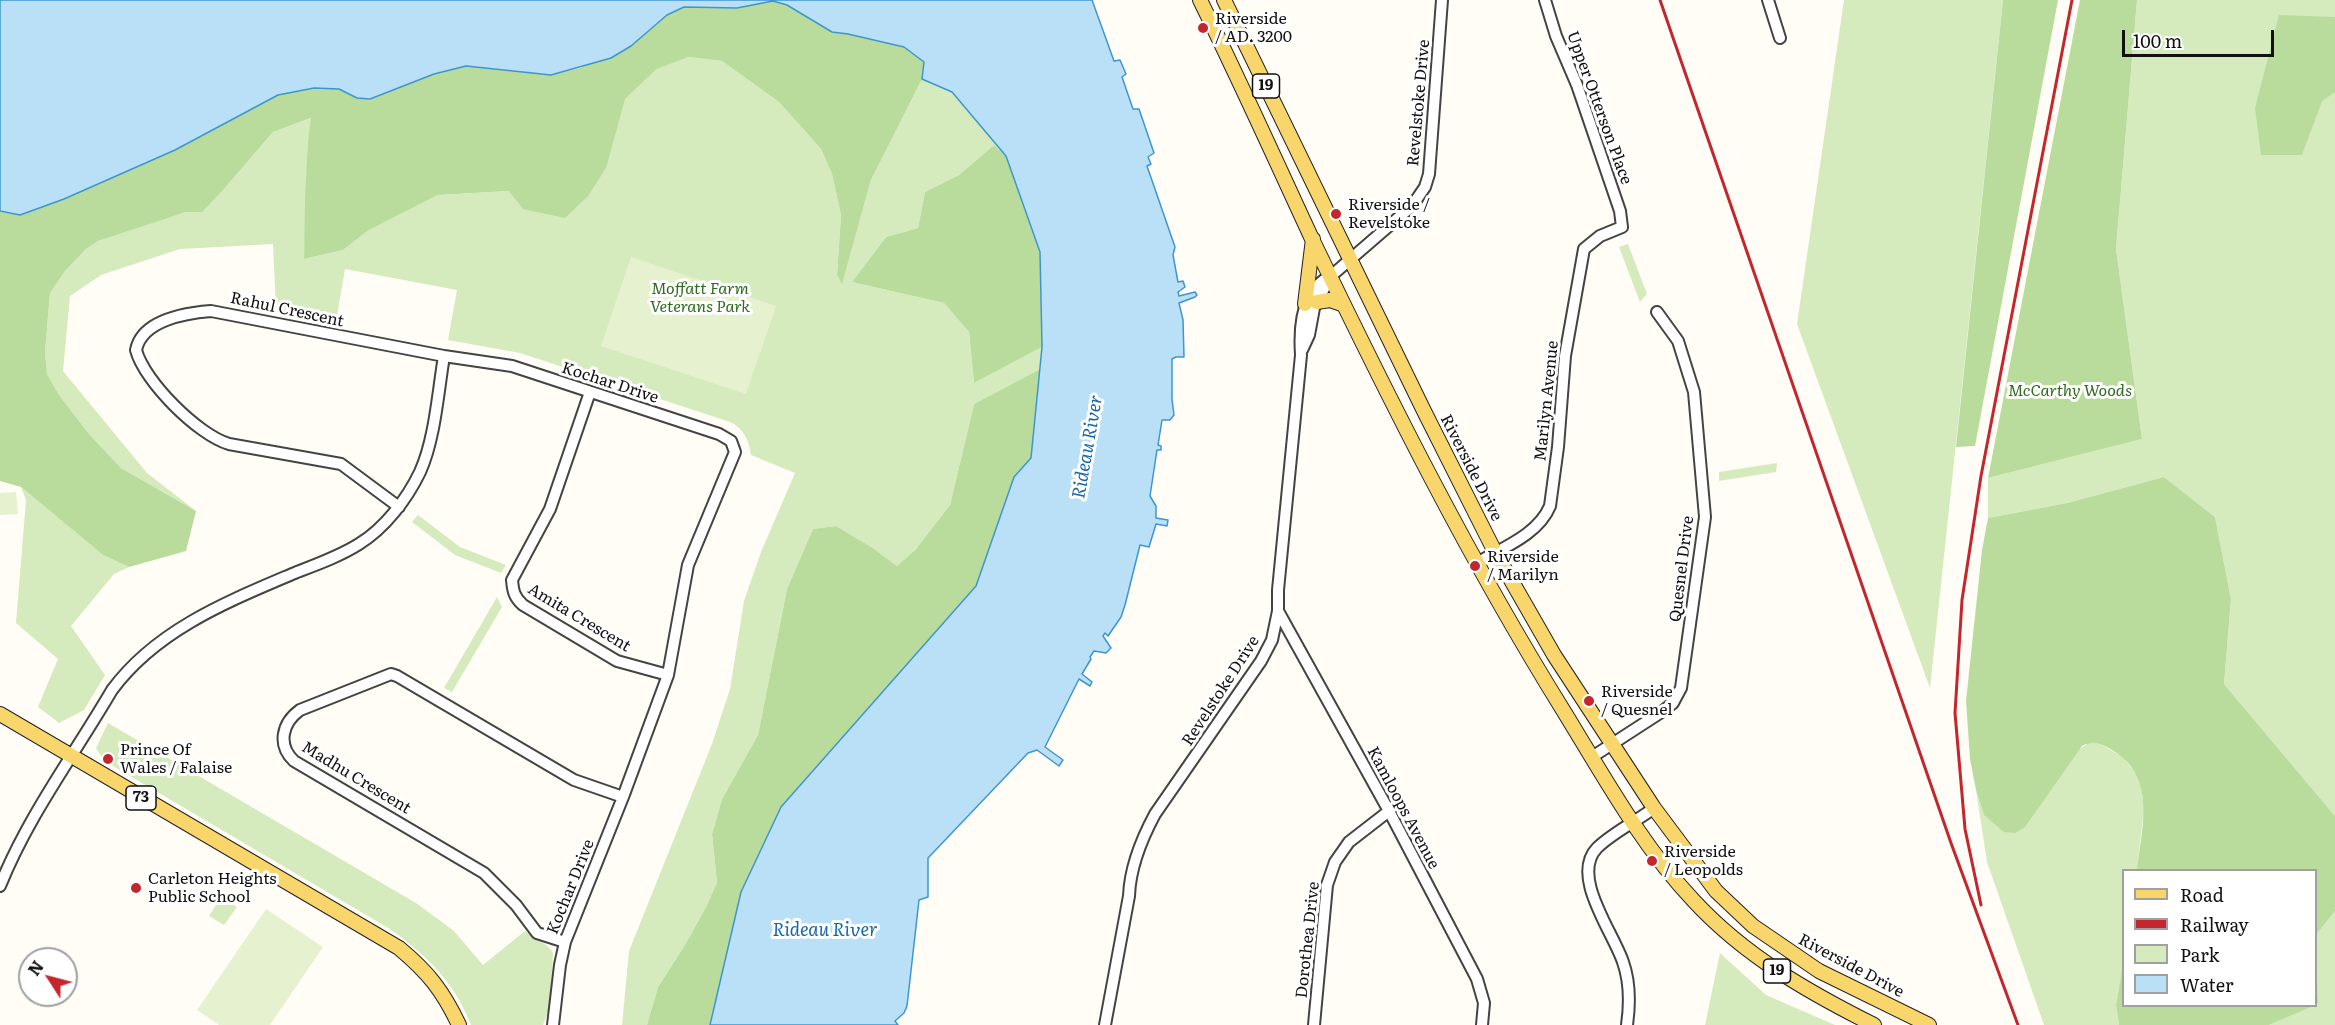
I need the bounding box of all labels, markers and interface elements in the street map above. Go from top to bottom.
place label: Riverside / AD. 3200 [1215,9,1292,47]
scale bar [2125,18,2276,56]
marker: Riverside / AD. 3200 [1196,21,1210,35]
text: 100 m [2133,27,2182,54]
street label: Upper Otterson Place [1562,29,1636,187]
street label: Revelstoke Drive [1404,39,1434,167]
road number: 19 [1252,74,1280,98]
place label: Riverside / Revelstoke [1348,195,1430,233]
marker: Riverside / Revelstoke [1329,207,1343,221]
park label: Moffatt Farm Veterans Park [650,279,750,317]
street label: Rahul Crescent [229,289,345,331]
street label: Marilyn Avenue [1531,340,1563,462]
street label: Kochar Drive [559,358,661,408]
park label: McCarthy Woods [2008,381,2132,401]
water label: Rideau River [1068,393,1108,501]
street label: Riverside Drive [1436,412,1506,524]
street label: Quesnel Drive [1666,515,1698,623]
place label: Riverside / Marilyn [1487,547,1559,585]
marker: Riverside / Marilyn [1468,559,1482,573]
street label: Amita Crescent [524,580,634,656]
street label: Revelstoke Drive [1178,632,1264,750]
place label: Riverside / Quesnel [1601,682,1673,720]
marker: Riverside / Quesnel [1582,694,1596,708]
street label: Madhu Crescent [298,738,414,818]
place label: Prince Of Wales / Falaise [120,740,232,778]
street label: Kamloops Avenue [1363,744,1443,872]
marker: Prince Of Wales / Falaise [101,752,115,766]
road number: 73 [126,786,156,810]
street label: Kochar Drive [543,837,599,937]
place label: Riverside / Leopolds [1664,842,1743,880]
marker: Riverside / Leopolds [1645,854,1659,868]
place label: Carleton Heights Public School [148,869,277,907]
legend [2122,869,2317,1007]
marker: Carleton Heights Public School [129,881,143,895]
street label: Dorothea Drive [1292,881,1324,999]
text: Road [2180,881,2224,908]
text: Railway [2180,911,2249,938]
water label: Rideau River [773,920,877,942]
street label: Riverside Drive [1795,930,1907,1002]
text: Park [2180,941,2219,968]
north arrow [18,947,78,1007]
text: N [21,955,49,980]
road number: 19 [1764,959,1790,983]
text: Water [2180,971,2233,998]

